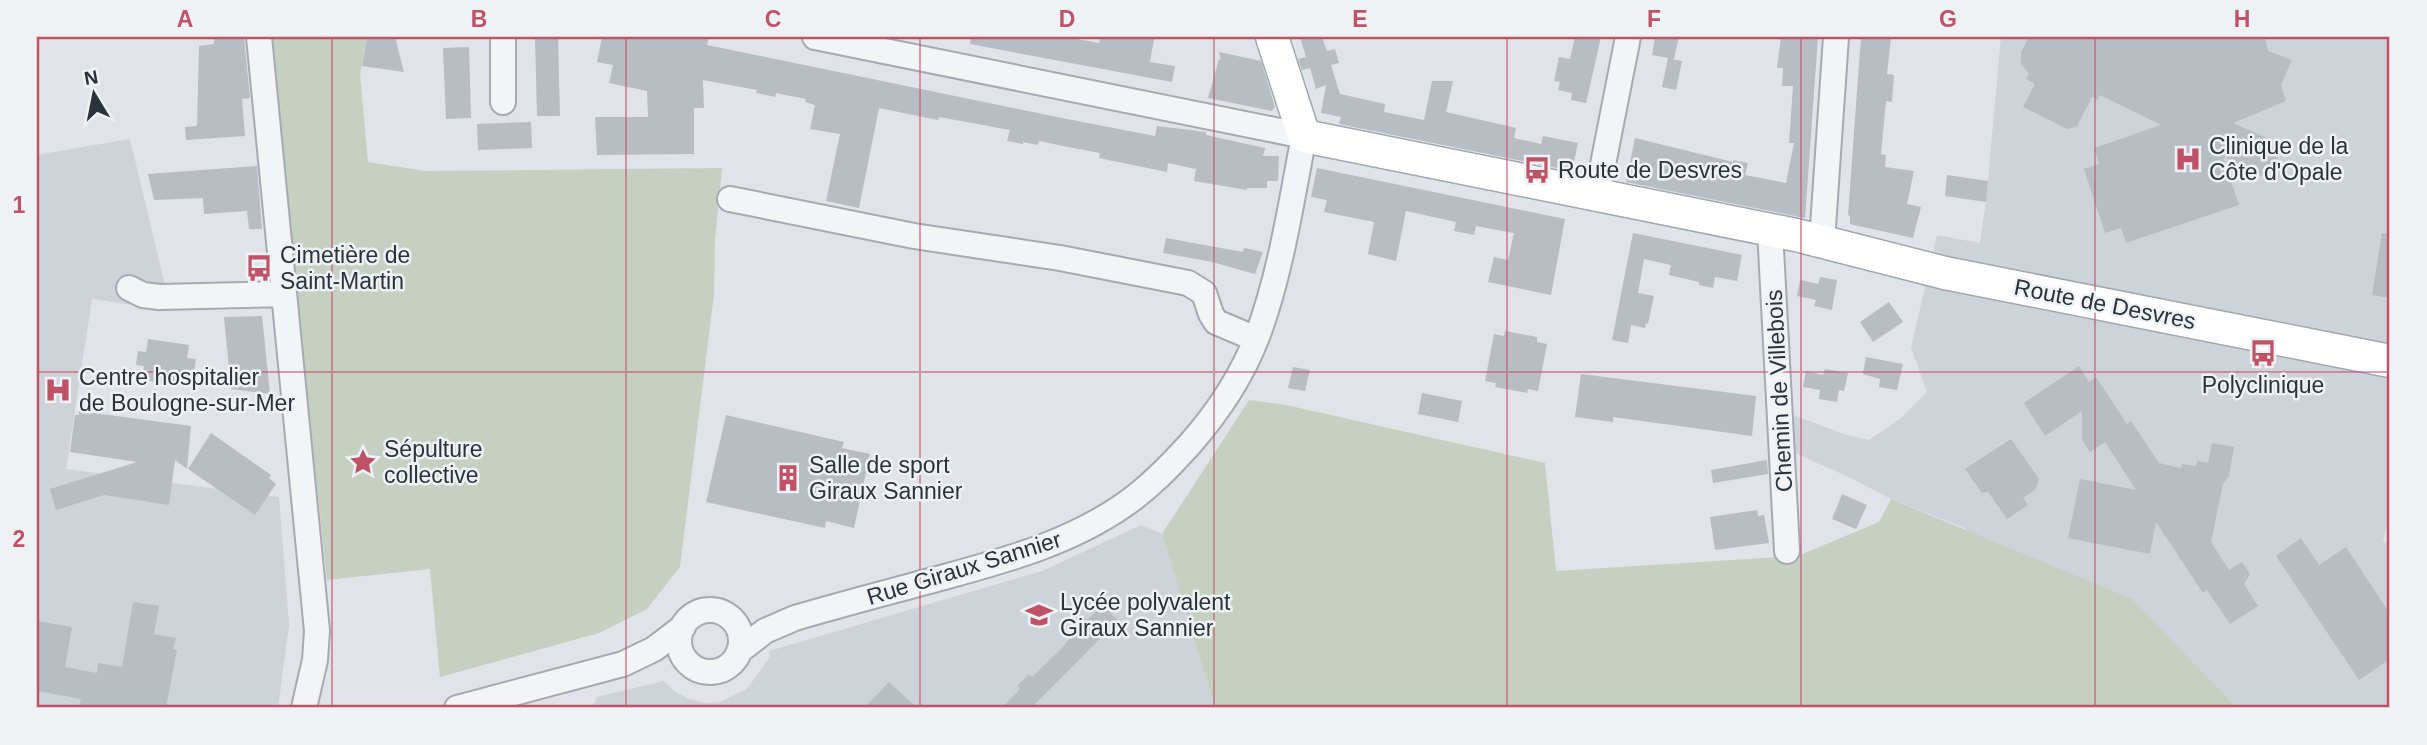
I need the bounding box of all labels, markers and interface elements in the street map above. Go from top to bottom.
text: A [177,6,193,32]
text: B [471,6,487,32]
text: C [765,6,781,32]
text: D [1059,6,1075,32]
text: E [1352,6,1368,32]
text: F [1647,6,1661,32]
text: G [1939,6,1957,32]
text: H [2234,6,2250,32]
north arrow [60,60,130,130]
text: N [83,66,100,89]
place label: Clinique de la Côte d'Opale [2209,133,2349,185]
hospital icon: Clinique de la Côte d'Opale [2173,144,2203,174]
bus stop icon: Route de Desvres [1522,155,1552,185]
place label: Route de Desvres [1558,157,1742,183]
text: 1 [13,192,26,218]
place label: Cimetière de Saint-Martin [280,242,410,294]
bus stop icon: Cimetière de Saint-Martin [244,253,274,283]
street label: Route de Desvres [2012,274,2198,334]
street label: Chemin de Villebois [1761,289,1797,493]
bus stop icon: Polyclinique [2248,338,2278,368]
place label: Centre hospitalier de Boulogne-sur-Mer [79,364,295,416]
place label: Polyclinique [2202,372,2324,398]
hospital icon: Centre hospitalier de Boulogne-sur-Mer [43,375,73,405]
place label: Sépulture collective [384,436,482,488]
place icon: Sépulture collective [348,447,378,477]
place label: Salle de sport Giraux Sannier [809,452,963,504]
building icon: Salle de sport Giraux Sannier [773,463,803,493]
text: 2 [13,526,25,552]
street label: Rue Giraux Sannier [864,526,1065,610]
place label: Lycée polyvalent Giraux Sannier [1060,589,1231,641]
school or university icon: Lycée polyvalent Giraux Sannier [1024,600,1054,630]

